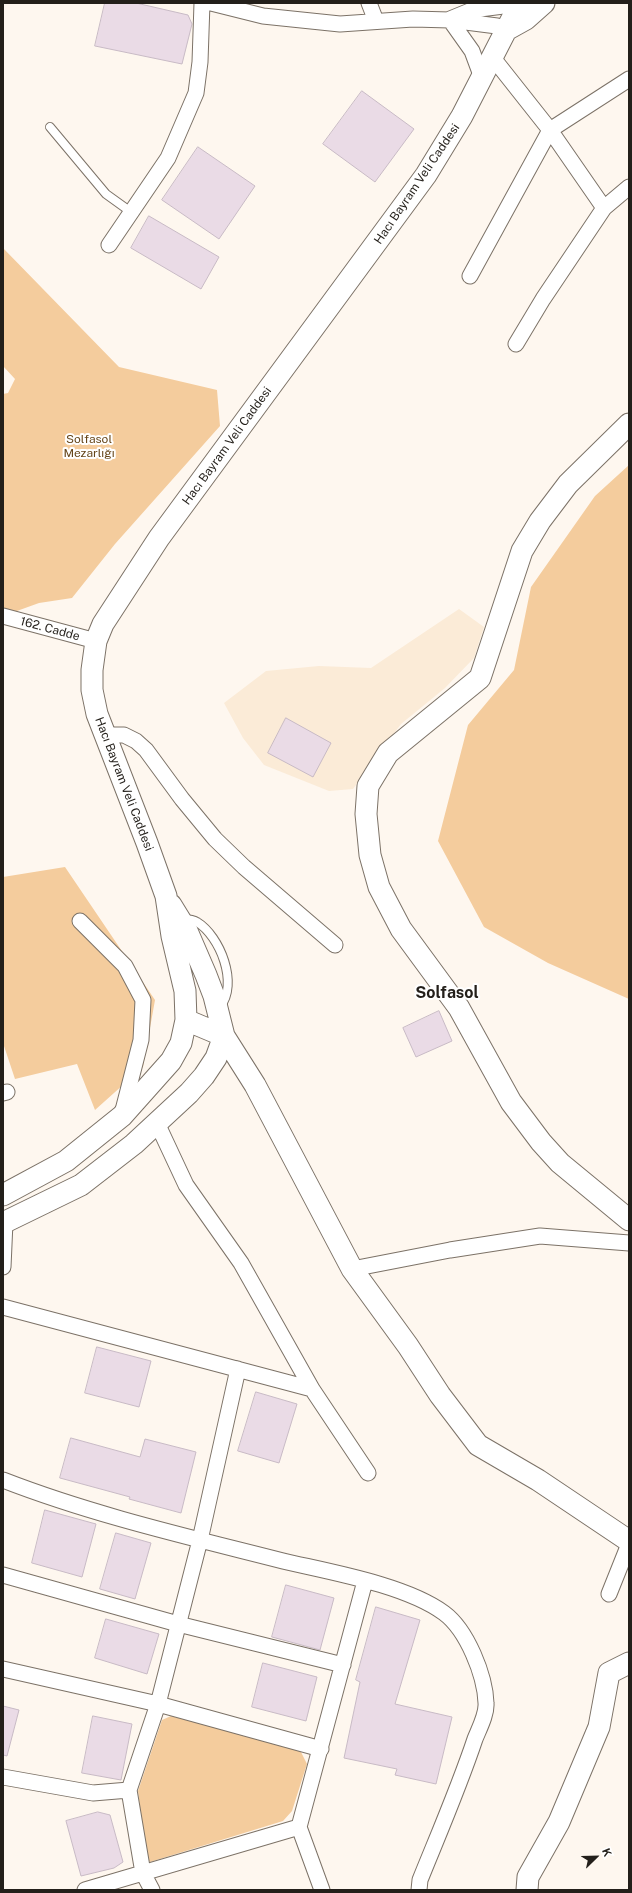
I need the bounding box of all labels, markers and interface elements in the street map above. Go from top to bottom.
street label: Hacı Bayram Veli Caddesi [371,121,463,247]
street label: Hacı Bayram Veli Caddesi [179,384,275,508]
park label: Solfasol Mezarlığı [63,432,115,460]
street label: 162. Cadde [19,614,81,644]
street label: Hacı Bayram Veli Caddesi [92,715,156,853]
district label: Solfasol [415,983,479,1003]
north arrow [576,1837,616,1877]
text: K [600,1846,614,1858]

